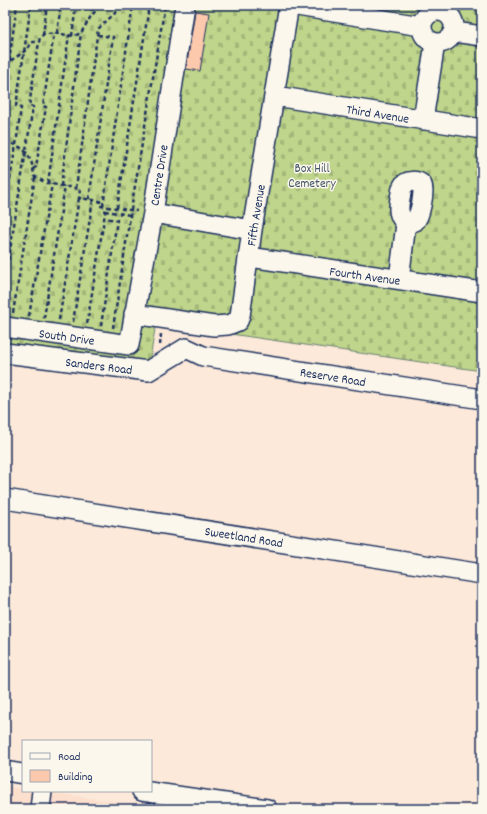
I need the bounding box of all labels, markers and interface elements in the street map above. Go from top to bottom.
street label: Third Avenue [345,101,410,130]
street label: Centre Drive [146,143,175,207]
park label: Box Hill Cemetery [288,160,336,194]
street label: Fifth Avenue [243,183,272,248]
street label: Fourth Avenue [328,263,402,292]
street label: South Drive [38,325,96,352]
street label: Sanders Road [64,354,133,381]
street label: Reserve Road [298,364,367,393]
street label: Sweetland Road [203,523,284,554]
legend [22,740,152,792]
text: Road [58,749,80,766]
text: Building [58,769,93,786]

